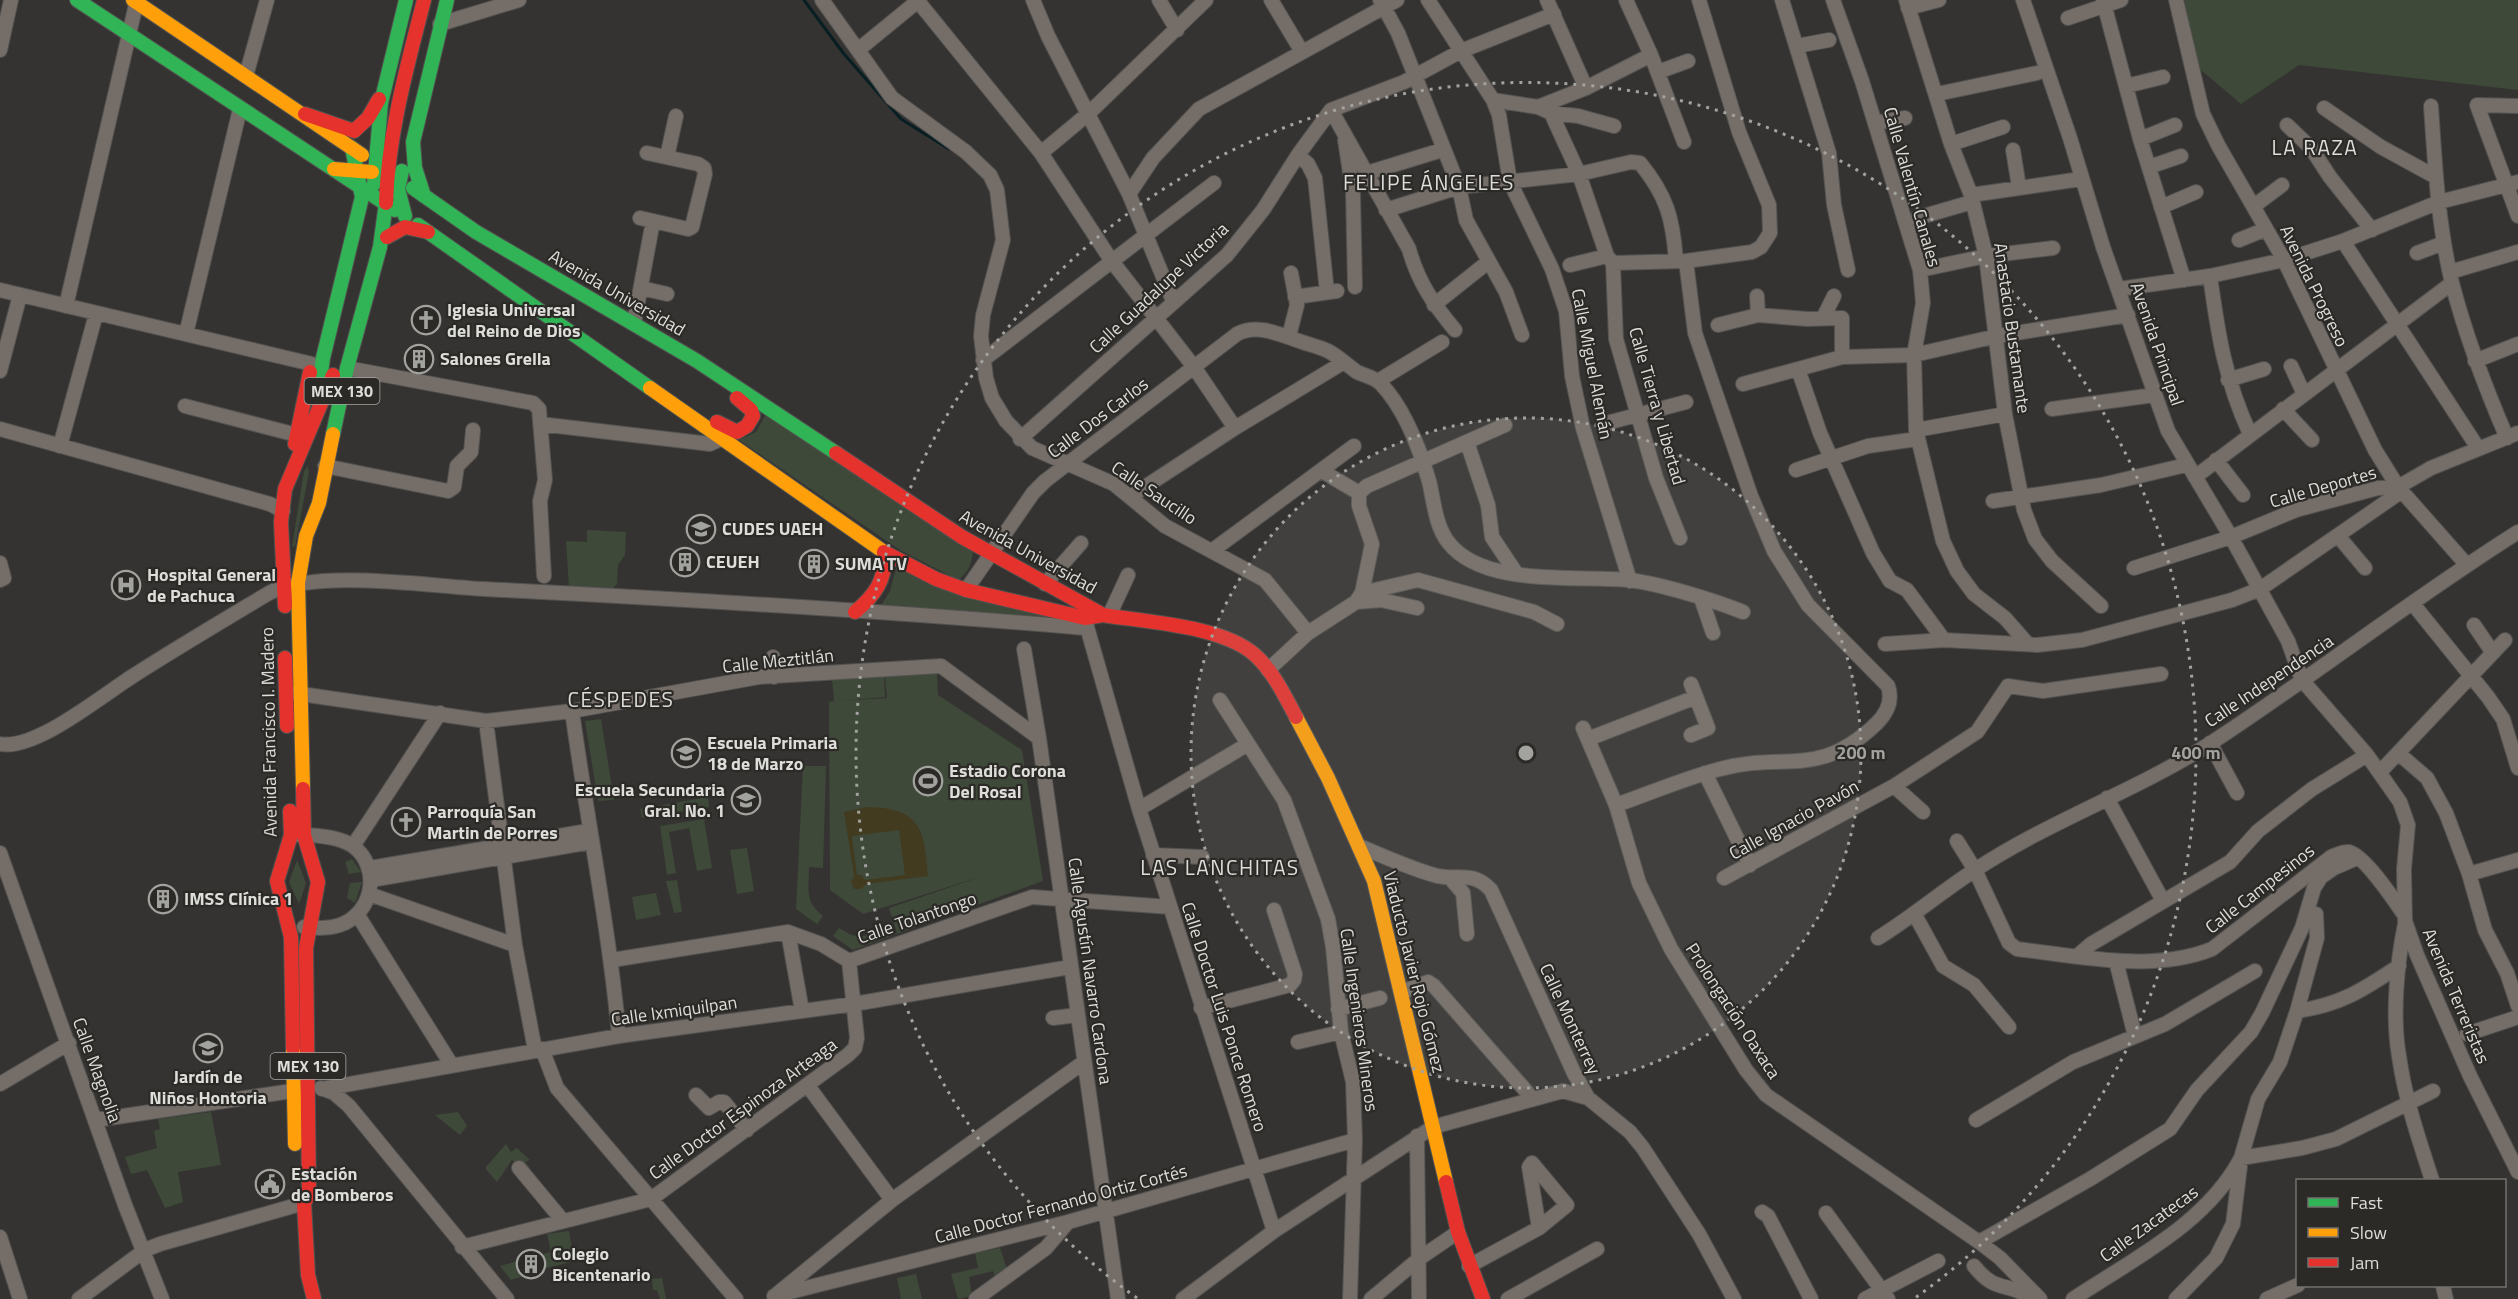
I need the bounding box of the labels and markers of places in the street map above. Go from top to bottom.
place label: Iglesia Universal del Reino de Dios [447,296,580,344]
church icon: Iglesia Universal del Reino de Dios [410,304,442,336]
building icon: Salones Grella [403,343,435,375]
place label: Salones Grella [440,345,551,372]
school or university icon: CUDES UAEH [685,513,717,545]
place label: CUDES UAEH [722,515,823,542]
building icon: CEUEH [669,546,701,578]
place label: CEUEH [706,548,760,575]
building icon: SUMA TV [798,548,830,580]
place label: SUMA TV [835,550,907,577]
place label: Hospital General de Pachuca [147,561,276,609]
hospital icon: Hospital General de Pachuca [110,569,142,601]
place label: Escuela Primaria 18 de Marzo [707,729,837,777]
school or university icon: Escuela Primaria 18 de Marzo [670,737,702,769]
centre of rings [1516,743,1536,763]
place label: Estadio Corona Del Rosal [949,757,1066,805]
sports icon: Estadio Corona Del Rosal [912,765,944,797]
place label: Escuela Secundaria Gral. No. 1 [575,776,725,824]
school or university icon: Escuela Secundaria Gral. No. 1 [730,784,762,816]
place label: Parroquía San Martin de Porres [427,798,558,846]
church icon: Parroquía San Martin de Porres [390,806,422,838]
building icon: IMSS Clínica 1 [147,883,179,915]
place label: IMSS Clínica 1 [184,885,293,912]
school or university icon: Jardín de Niños Hontoria [192,1032,224,1064]
place label: Jardín de Niños Hontoria [149,1063,267,1111]
place label: Estación de Bomberos [291,1160,393,1208]
public building icon: Estación de Bomberos [254,1168,286,1200]
place label: Colegio Bicentenario [552,1240,651,1288]
building icon: Colegio Bicentenario [515,1248,547,1280]

